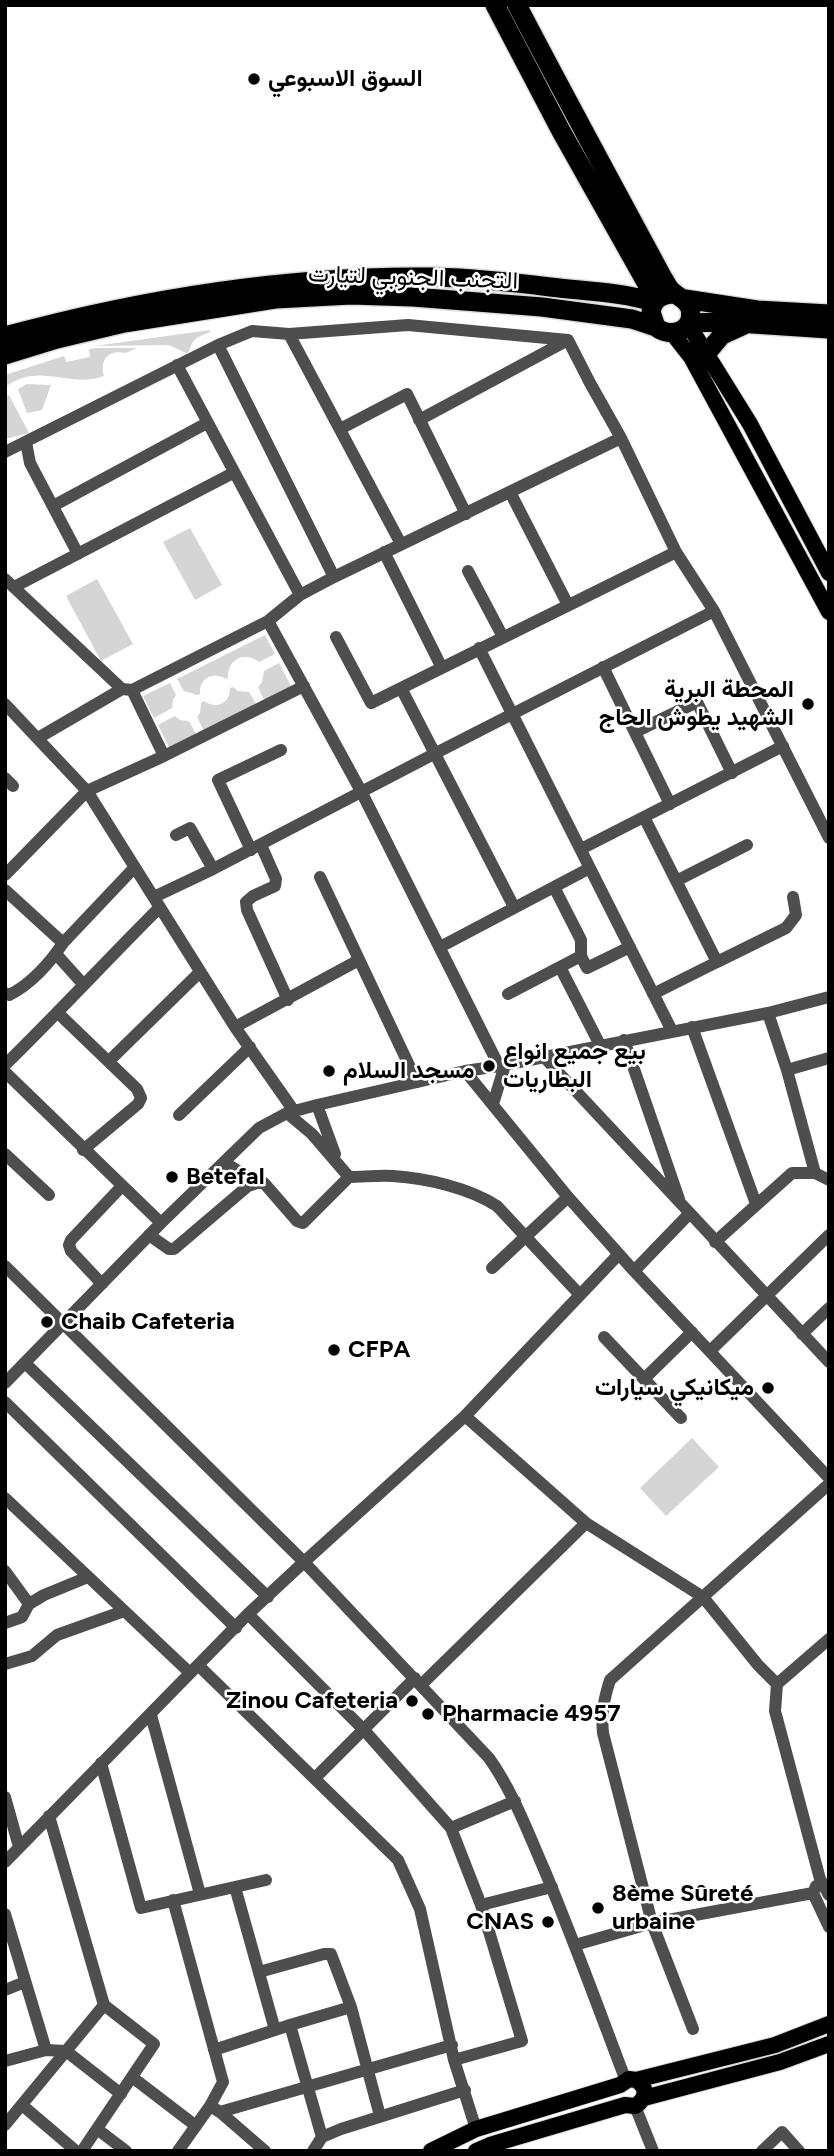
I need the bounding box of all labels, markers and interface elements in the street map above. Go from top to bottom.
place label: السوق الاسبوعي [268,65,423,93]
marker: السوق الاسبوعي [246,71,262,87]
street label: التجنب الجنوبي لتيارت [308,260,518,296]
place label: المحطة البرية الشهيد يطوش الحاج [599,676,794,732]
marker: المحطة البرية الشهيد يطوش الحاج [800,696,816,712]
place label: بيع جميع انواع البطاريات [503,1038,646,1094]
place label: مسجد السلام [343,1057,475,1085]
marker: بيع جميع انواع البطاريات [481,1058,497,1074]
marker: مسجد السلام [321,1063,337,1079]
place label: Betefal [186,1163,265,1191]
marker: Betefal [164,1169,180,1185]
place label: Chaib Cafeteria [61,1308,235,1336]
marker: Chaib Cafeteria [39,1314,55,1330]
place label: CFPA [348,1336,410,1364]
marker: CFPA [326,1342,342,1358]
place label: ميكانيكي سيارات [595,1374,754,1402]
marker: ميكانيكي سيارات [760,1380,776,1396]
place label: Zinou Cafeteria [226,1687,398,1715]
marker: Zinou Cafeteria [404,1693,420,1709]
place label: Pharmacie 4957 [442,1700,621,1728]
marker: Pharmacie 4957 [420,1706,436,1722]
place label: 8ème Sûreté urbaine [612,1880,753,1936]
marker: 8ème Sûreté urbaine [590,1900,606,1916]
place label: CNAS [466,1908,534,1936]
marker: CNAS [540,1914,556,1930]

